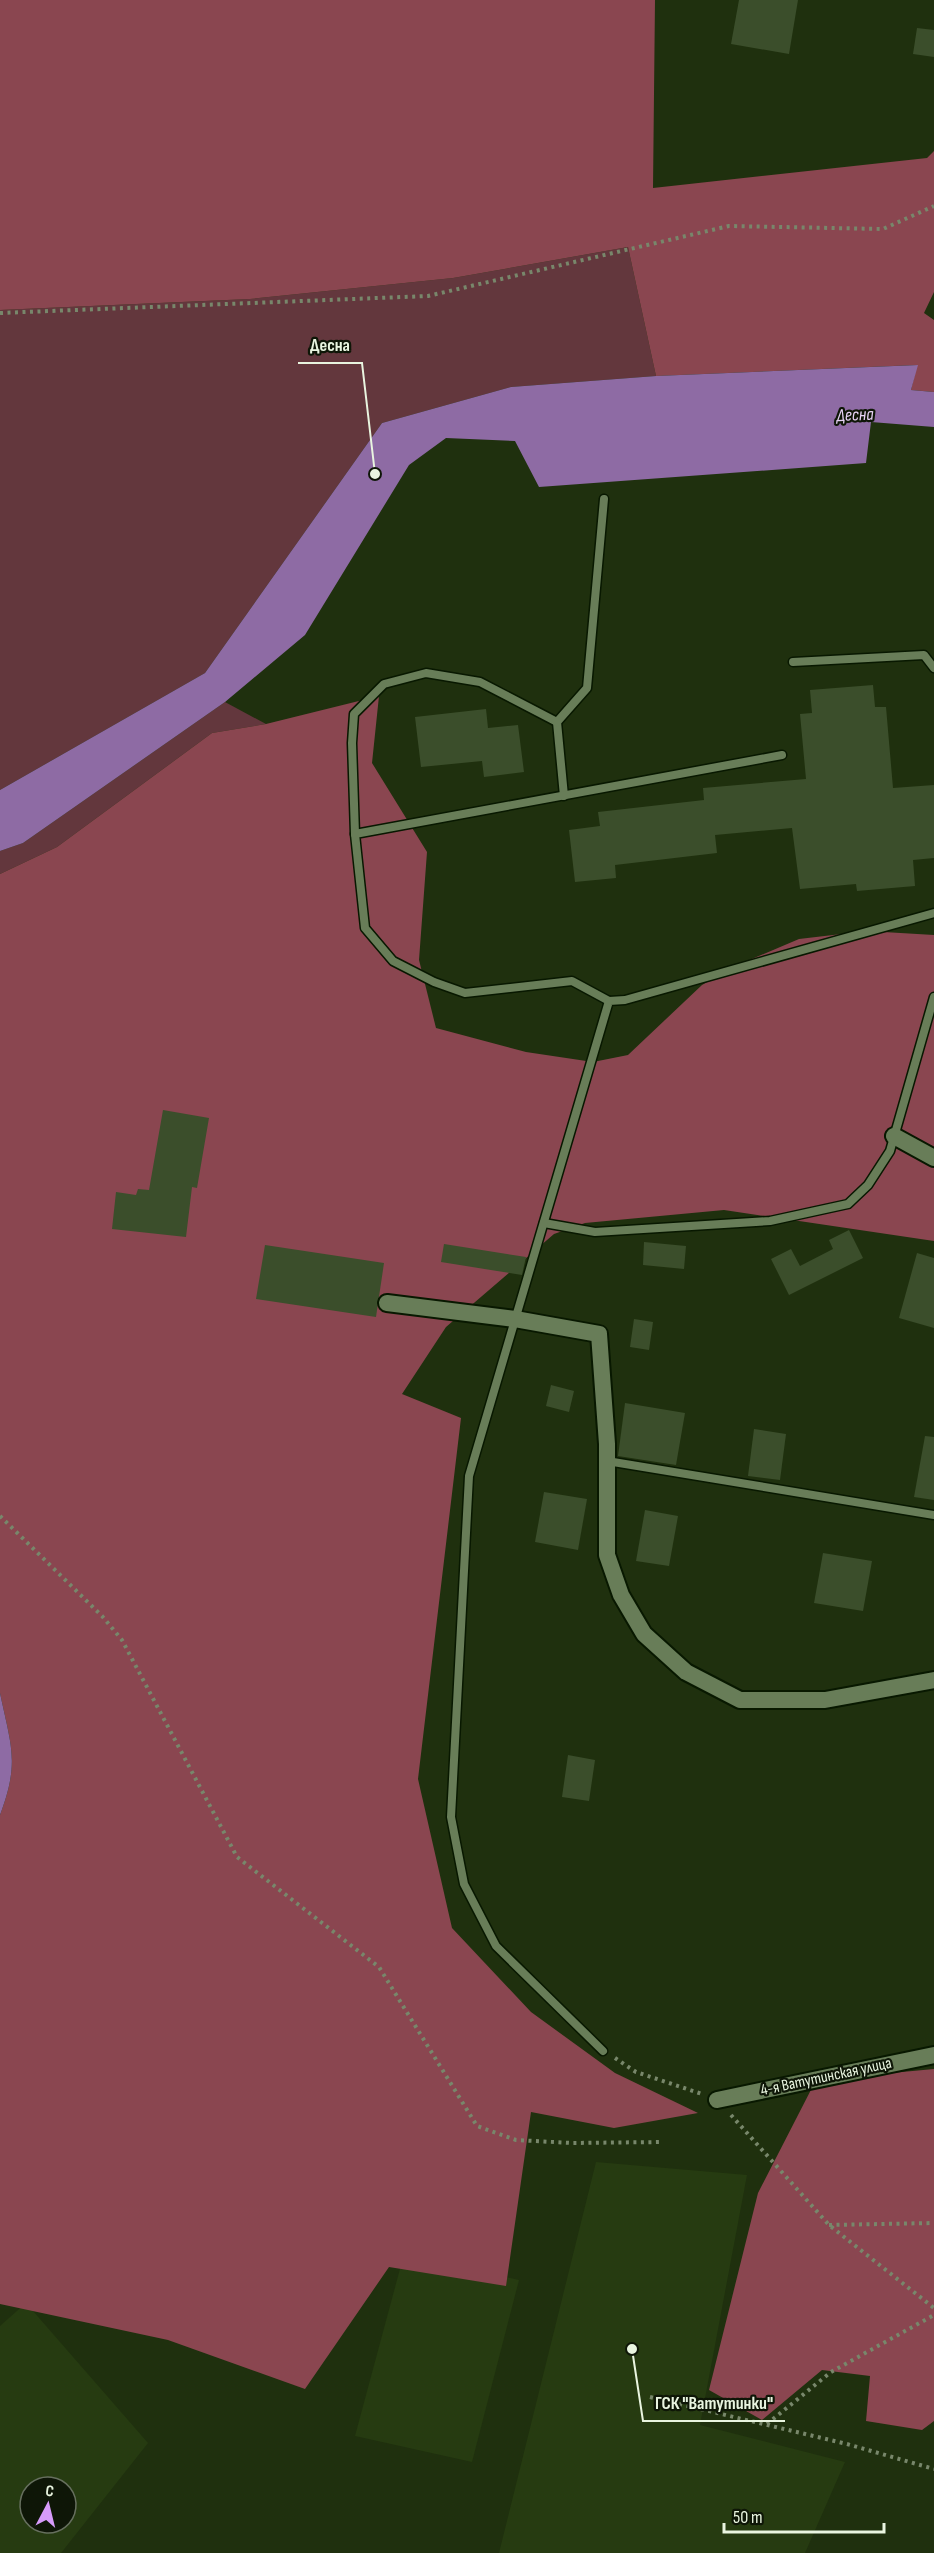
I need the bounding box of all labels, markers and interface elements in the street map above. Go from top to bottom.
callout: Десна [298,327,362,363]
text: Десна [310,335,350,356]
water label: Десна [835,404,875,426]
street label: 4-я Ватутинская улица [759,2054,893,2100]
callout: ГСК "Ватутинки" [643,2385,785,2421]
text: ГСК "Ватутинки" [655,2393,773,2414]
north arrow [18,2475,78,2535]
text: С [44,2482,55,2502]
scale bar [724,2496,884,2534]
text: 50 m [733,2507,763,2528]

